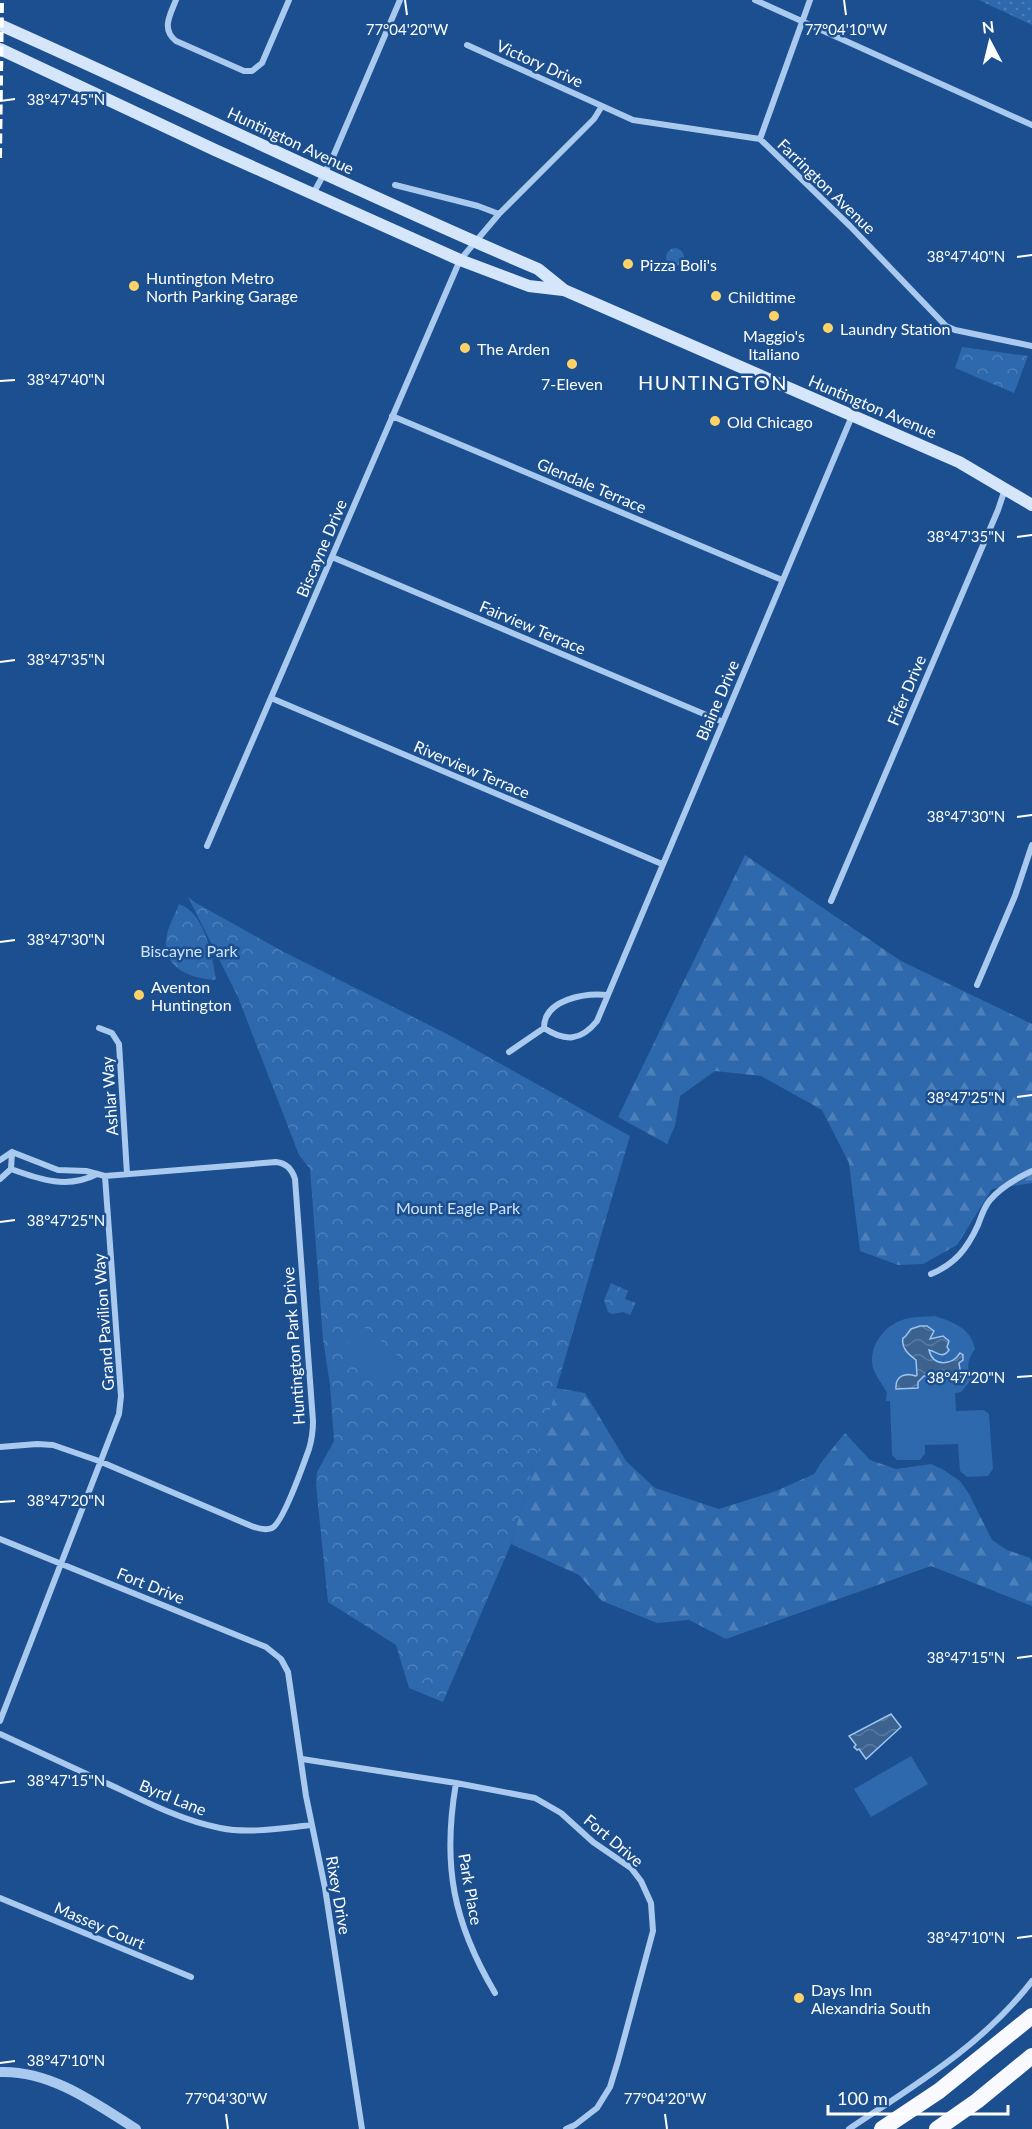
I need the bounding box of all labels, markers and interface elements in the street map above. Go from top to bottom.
north arrow [960,12,1020,72]
text: N [981,16,995,37]
text: 77°04'20"W [366,20,449,38]
text: 77°04'10"W [805,20,888,38]
street label: Victory Drive [494,35,586,91]
text: 38°47'45"N [27,90,105,108]
street label: Huntington Avenue [225,102,357,178]
street label: Farrington Avenue [774,134,880,238]
text: 38°47'40"N [927,247,1005,265]
place label: Pizza Boli's [640,255,717,274]
marker: Pizza Boli's [621,257,635,271]
place label: Huntington Metro North Parking Garage [146,268,298,305]
marker: Huntington Metro North Parking Garage [127,279,141,293]
place label: Childtime [728,287,796,306]
marker: Childtime [709,289,723,303]
marker: Maggio's Italiano [767,309,781,323]
place label: Laundry Station [840,319,951,338]
marker: Laundry Station [821,321,835,335]
place label: Maggio's Italiano [743,326,805,363]
place label: The Arden [477,339,550,358]
marker: The Arden [458,341,472,355]
marker: 7-Eleven [565,357,579,371]
text: 38°47'40"N [27,370,105,388]
district label: HUNTINGTON [638,370,788,394]
street label: Huntington Avenue [806,370,940,442]
place label: 7-Eleven [541,374,603,393]
place label: Old Chicago [727,412,813,431]
marker: Old Chicago [708,414,722,428]
street label: Glendale Terrace [534,453,650,517]
street label: Biscayne Drive [292,496,350,600]
text: 38°47'35"N [927,527,1005,545]
street label: Fairview Terrace [477,596,589,658]
text: 38°47'35"N [27,650,105,668]
street label: Fifer Drive [883,652,929,728]
street label: Blaine Drive [692,657,742,743]
street label: Riverview Terrace [411,736,533,802]
text: 38°47'30"N [927,807,1005,825]
text: 38°47'30"N [27,930,105,948]
park label: Biscayne Park [140,941,239,960]
place label: Aventon Huntington [151,977,232,1014]
marker: Aventon Huntington [132,988,146,1002]
street label: Ashlar Way [97,1055,121,1136]
text: 38°47'25"N [927,1088,1005,1106]
park label: Mount Eagle Park [396,1198,521,1217]
text: 38°47'25"N [27,1211,105,1229]
street label: Grand Pavilion Way [89,1252,117,1391]
street label: Huntington Park Drive [278,1266,308,1426]
text: 38°47'20"N [927,1368,1005,1386]
text: 38°47'20"N [27,1491,105,1509]
street label: Fort Drive [114,1563,188,1607]
text: 38°47'15"N [927,1648,1005,1666]
text: 38°47'15"N [27,1771,105,1789]
street label: Byrd Lane [137,1775,209,1819]
street label: Fort Drive [581,1810,647,1870]
street label: Park Place [455,1852,487,1926]
street label: Rixey Drive [323,1854,355,1936]
street label: Massey Court [52,1897,148,1953]
text: 38°47'10"N [927,1928,1005,1946]
place label: Days Inn Alexandria South [811,1980,931,2017]
marker: Days Inn Alexandria South [792,1991,806,2005]
text: 38°47'10"N [27,2051,105,2069]
scale bar [828,2078,1008,2116]
text: 100 m [837,2087,888,2109]
text: 77°04'30"W [185,2089,268,2107]
text: 77°04'20"W [624,2089,707,2107]

